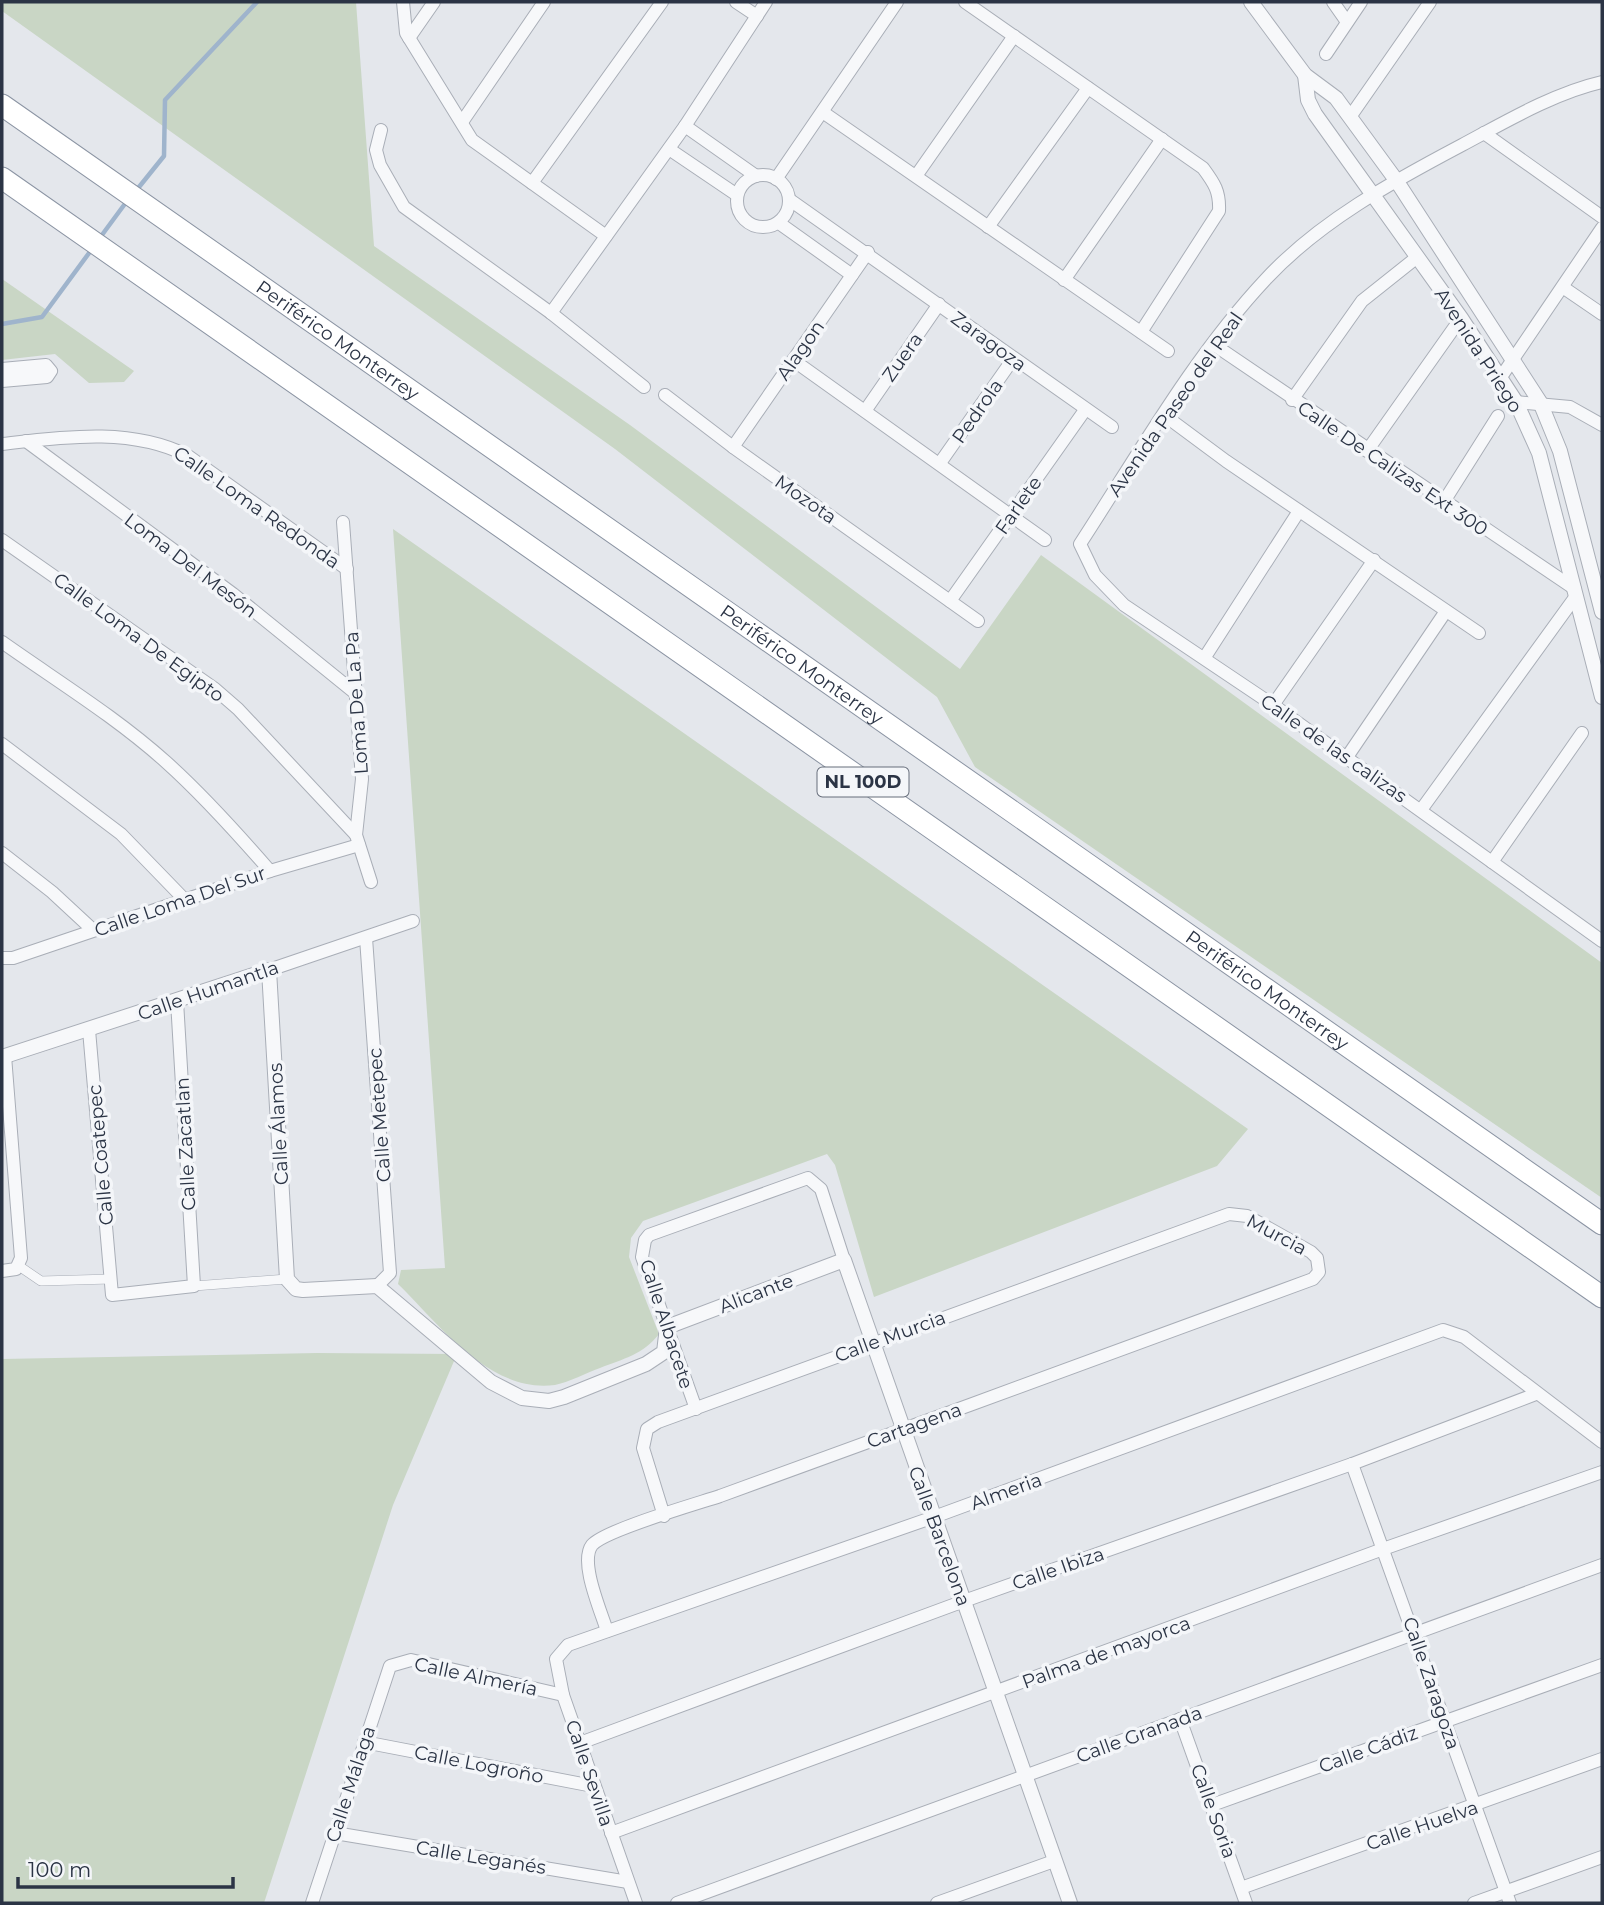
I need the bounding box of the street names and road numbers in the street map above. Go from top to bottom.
street label: Periférico Monterrey [252,275,424,406]
street label: Avenida Priego [1430,284,1527,417]
street label: Zaragoza [947,306,1031,376]
street label: Avenida Paseo del Real [1103,308,1248,501]
street label: Alagon [772,316,829,385]
street label: Zuera [877,328,927,386]
street label: Pedrola [947,375,1008,448]
street label: Calle De Calizas Ext 300 [1293,396,1492,541]
street label: Calle Loma Redonda [169,441,344,573]
street label: Mozota [770,470,841,529]
street label: Farlete [990,472,1047,539]
street label: Loma Del Mesón [120,508,262,623]
street label: Calle Loma De Egipto [49,568,229,707]
street label: Periférico Monterrey [716,600,888,730]
street label: Loma De La Pa [340,631,373,775]
street label: Calle de las calizas [1256,689,1411,808]
road number: NL 100D [818,768,908,796]
street label: Calle Loma Del Sur [91,861,269,942]
street label: Periférico Monterrey [1181,925,1353,1056]
street label: Calle Humantla [135,956,282,1025]
street label: Calle Metepec [363,1047,396,1183]
street label: Calle Álamos [264,1062,293,1186]
street label: Calle Zacatlan [171,1077,200,1211]
street label: Calle Coatepec [83,1084,118,1226]
street label: Murcia [1243,1209,1311,1260]
street label: Calle Albacete [635,1256,698,1392]
street label: Alicante [716,1269,796,1318]
street label: Calle Murcia [832,1306,949,1367]
street label: Cartagena [863,1398,965,1453]
street label: Calle Barcelona [904,1463,976,1609]
street label: Almeria [967,1468,1045,1515]
street label: Calle Ibiza [1009,1542,1107,1595]
street label: Palma de mayorca [1019,1611,1194,1694]
street label: Calle Zaragoza [1398,1614,1465,1752]
street label: Calle Almería [412,1652,540,1701]
street label: Calle Granada [1073,1701,1205,1768]
street label: Calle Sevilla [561,1717,618,1829]
street label: Calle Cádiz [1316,1721,1421,1778]
street label: Calle Málaga [321,1723,380,1845]
street label: Calle Logroño [412,1741,546,1788]
street label: Calle Soria [1186,1761,1241,1861]
street label: Calle Huelva [1363,1796,1481,1855]
street label: Calle Leganés [414,1836,548,1879]

